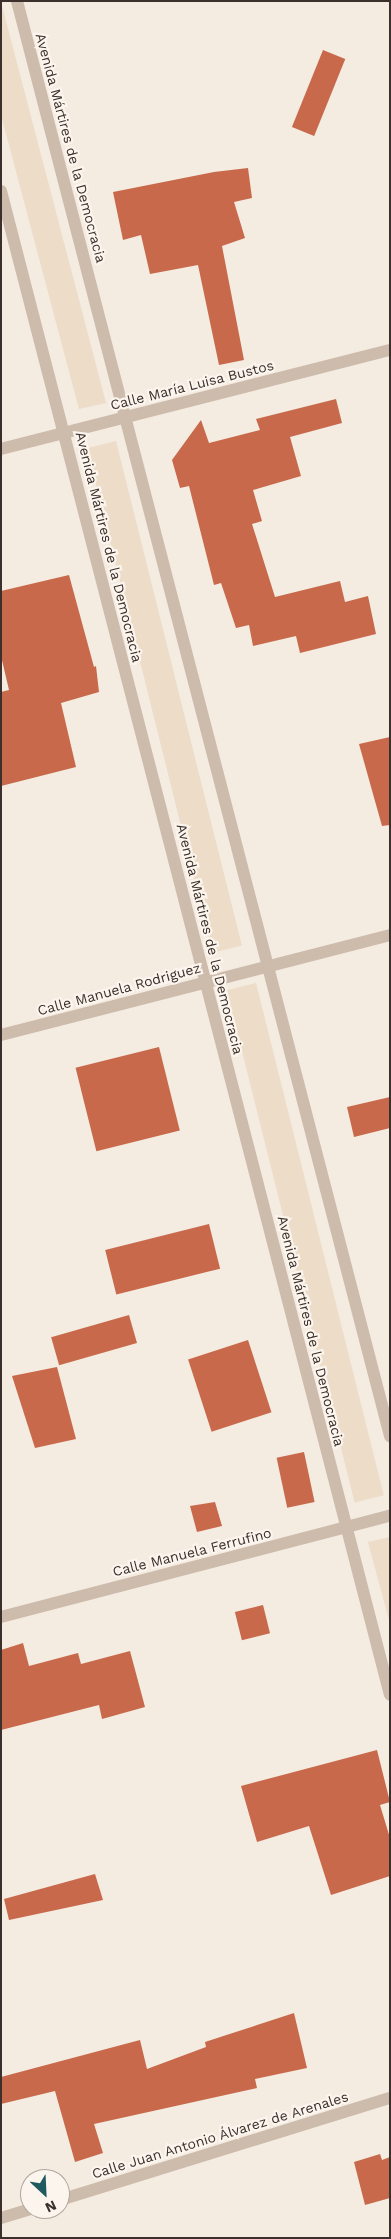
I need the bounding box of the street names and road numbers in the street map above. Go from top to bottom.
street label: Avenida Mártires de la Democracia [32,31,110,265]
street label: Calle María Luisa Bustos [108,356,276,414]
street label: Avenida Mártires de la Democracia [72,430,146,664]
street label: Avenida Mártires de la Democracia [173,822,247,1056]
street label: Calle Manuela Rodriguez [35,959,203,1019]
street label: Avenida Mártires de la Democracia [274,1214,348,1448]
street label: Calle Manuela Ferrufino [111,1524,273,1580]
street label: Calle Juan Antonio Álvarez de Arenales [89,2088,351,2182]

